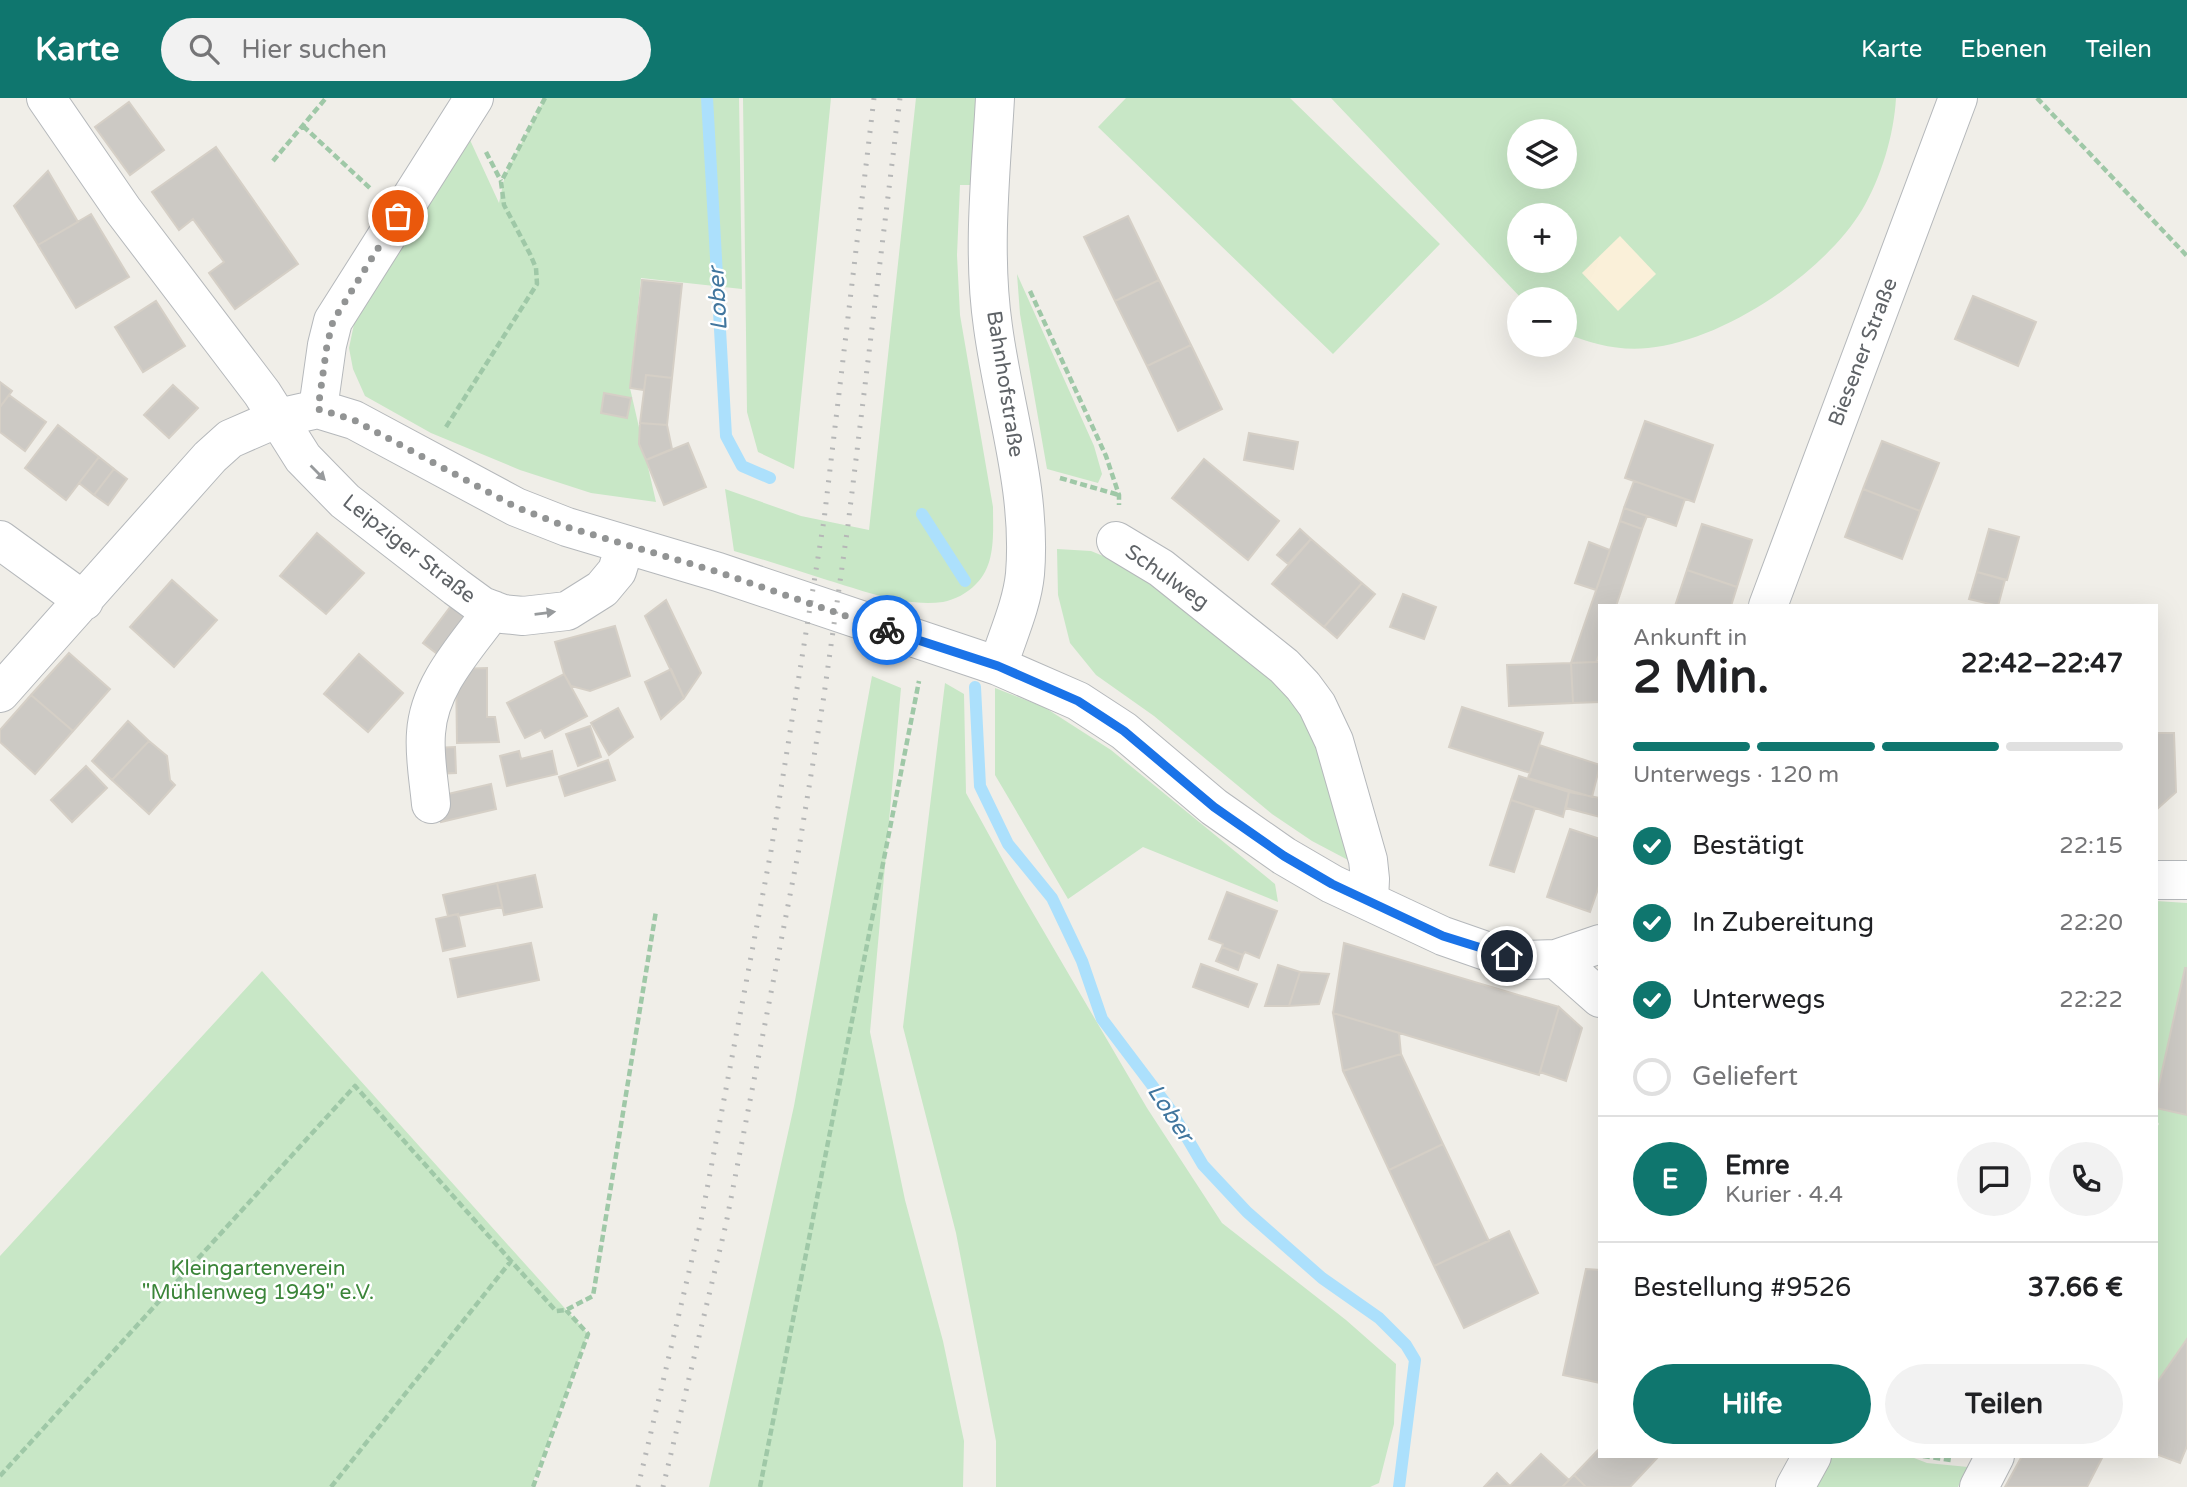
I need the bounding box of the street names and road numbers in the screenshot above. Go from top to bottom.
street label: Biesener Straße [1823,274,1903,430]
street label: Bahnhofstraße [981,309,1029,459]
street label: Leipziger Straße [338,489,481,609]
street label: Schulweg [1120,539,1214,615]

